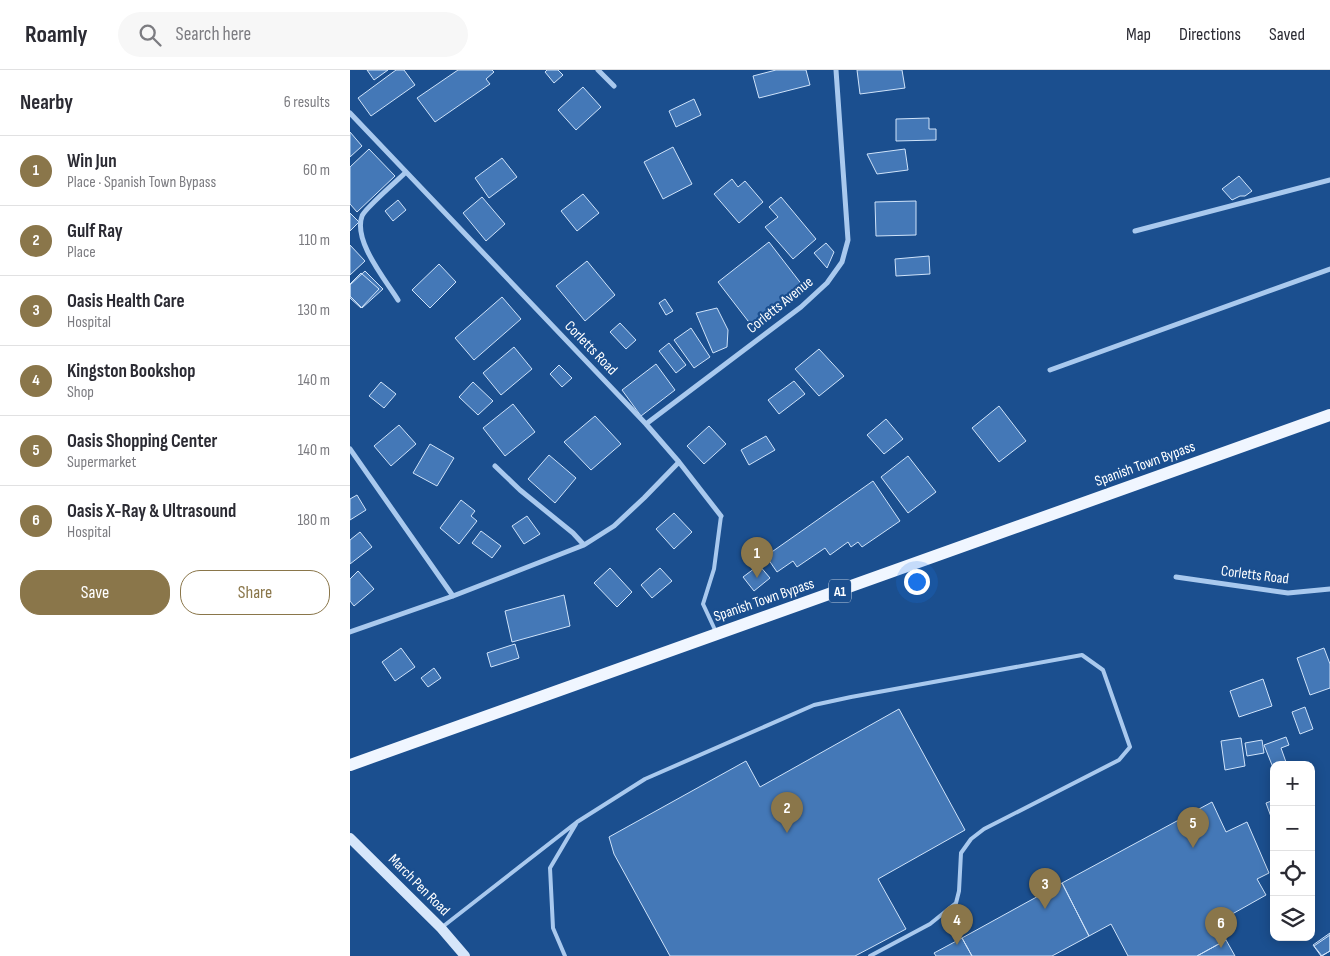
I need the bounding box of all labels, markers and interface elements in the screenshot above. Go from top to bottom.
search box [118,12,468,57]
text: Roamly [25,20,88,49]
icon: search [136,21,164,49]
text: Search here [176,23,251,46]
text: Map [1126,24,1151,45]
text: Directions [1179,24,1241,45]
text: Saved [1269,24,1305,45]
text: Nearby [20,90,73,115]
text: 6 results [284,93,330,112]
text: Win Jun [67,150,117,173]
text: 1 [33,161,39,180]
text: 60 m [303,161,330,180]
text: Place · Spanish Town Bypass [67,173,216,192]
text: Gulf Ray [67,220,123,243]
text: 2 [32,231,40,250]
text: 110 m [299,231,330,250]
text: Place [67,243,96,262]
street label: Corletts Avenue [743,272,817,338]
text: Oasis Health Care [67,290,185,313]
text: 3 [32,301,40,320]
text: 130 m [298,301,330,320]
text: Hospital [67,313,111,332]
street label: Corletts Road [560,317,622,379]
text: Kingston Bookshop [67,360,195,383]
text: 4 [32,371,40,390]
text: 140 m [298,371,330,390]
text: Shop [67,383,94,402]
text: Oasis Shopping Center [67,430,217,453]
street label: Spanish Town Bypass [1092,437,1198,491]
text: 5 [32,441,40,460]
text: 140 m [298,441,330,460]
text: Supermarket [67,453,136,472]
text: Oasis X-Ray & Ultrasound [67,500,236,523]
text: 6 [32,511,40,530]
text: 180 m [297,511,330,530]
text: Hospital [67,523,111,542]
pin: 1 [741,537,773,578]
street label: Corletts Road [1220,561,1290,589]
your location [904,569,930,595]
button: Save [20,570,170,615]
button: Share [180,570,330,615]
street label: Spanish Town Bypass [711,574,817,626]
road number: A1 [829,580,851,602]
map controls [1270,761,1315,941]
button: + [1270,761,1315,806]
pin: 2 [771,792,803,833]
button: − [1270,806,1315,851]
pin: 5 [1177,807,1209,848]
street label: March Pen Road [384,850,454,920]
button: locate [1270,851,1315,896]
pin: 3 [1029,868,1061,909]
button: layers [1270,896,1315,941]
pin: 4 [941,904,973,945]
pin: 6 [1205,907,1237,948]

